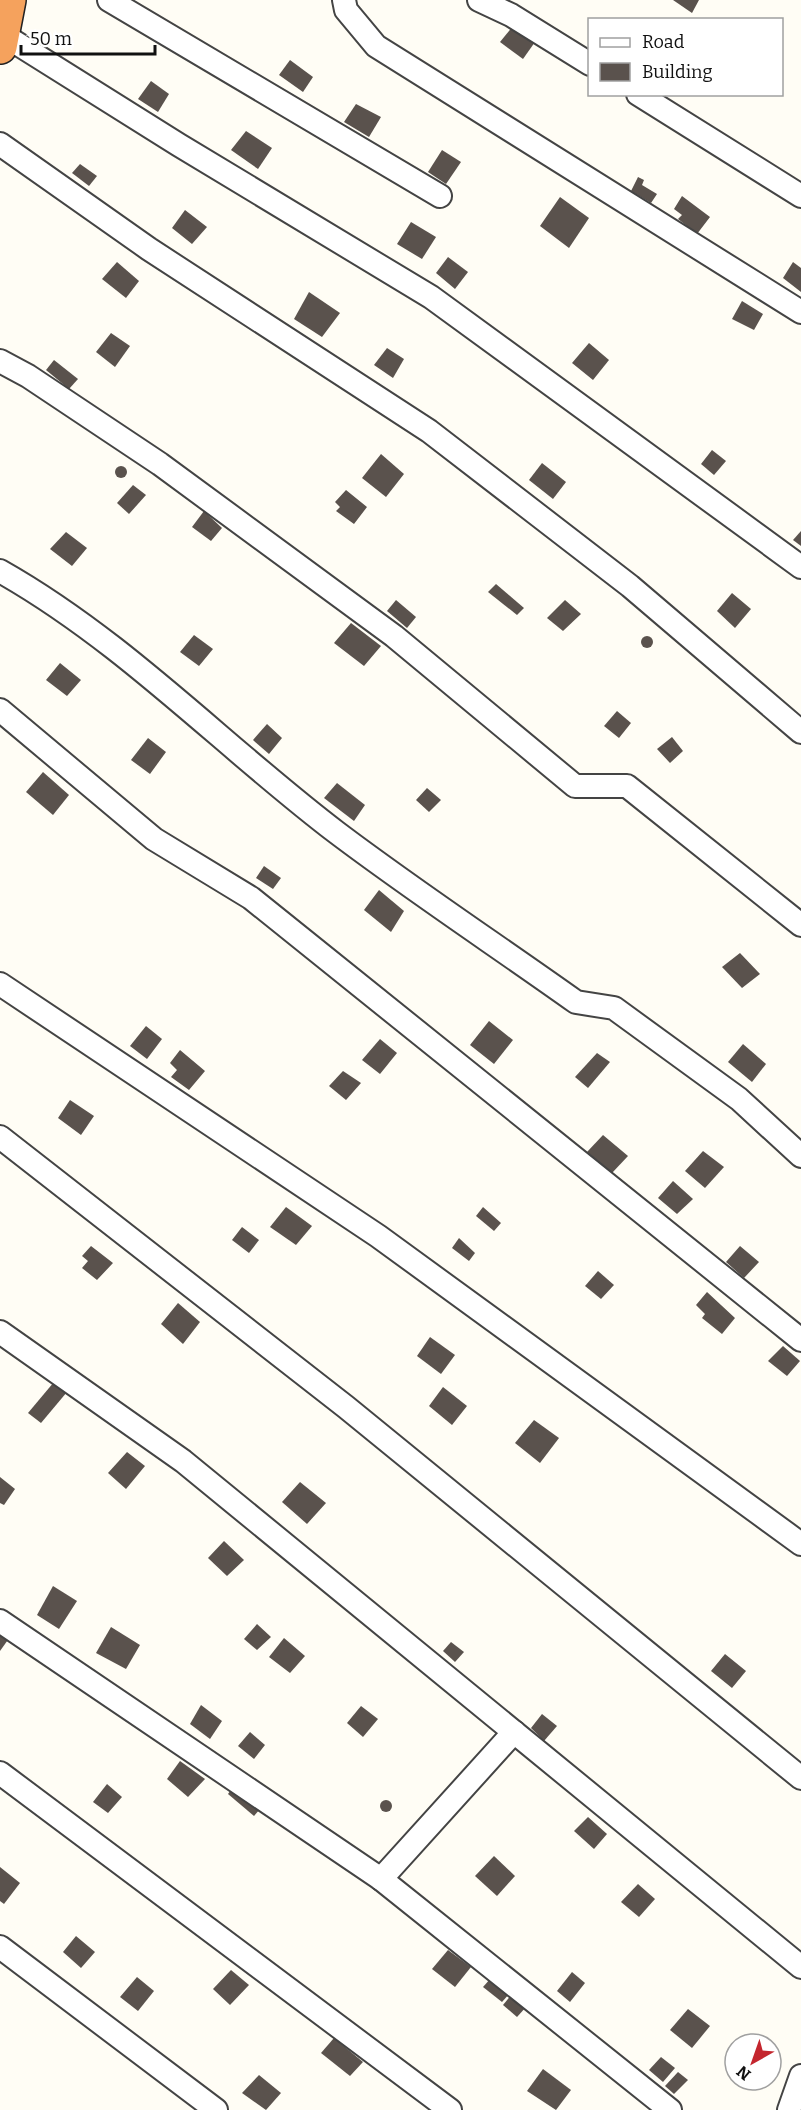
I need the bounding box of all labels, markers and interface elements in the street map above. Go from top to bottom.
scale bar [21,18,154,56]
legend [588,18,783,96]
text: 50 m [30,28,72,50]
text: Road [642,31,685,53]
text: Building [642,61,713,83]
north arrow [723,2032,783,2092]
text: N [733,2062,755,2084]

